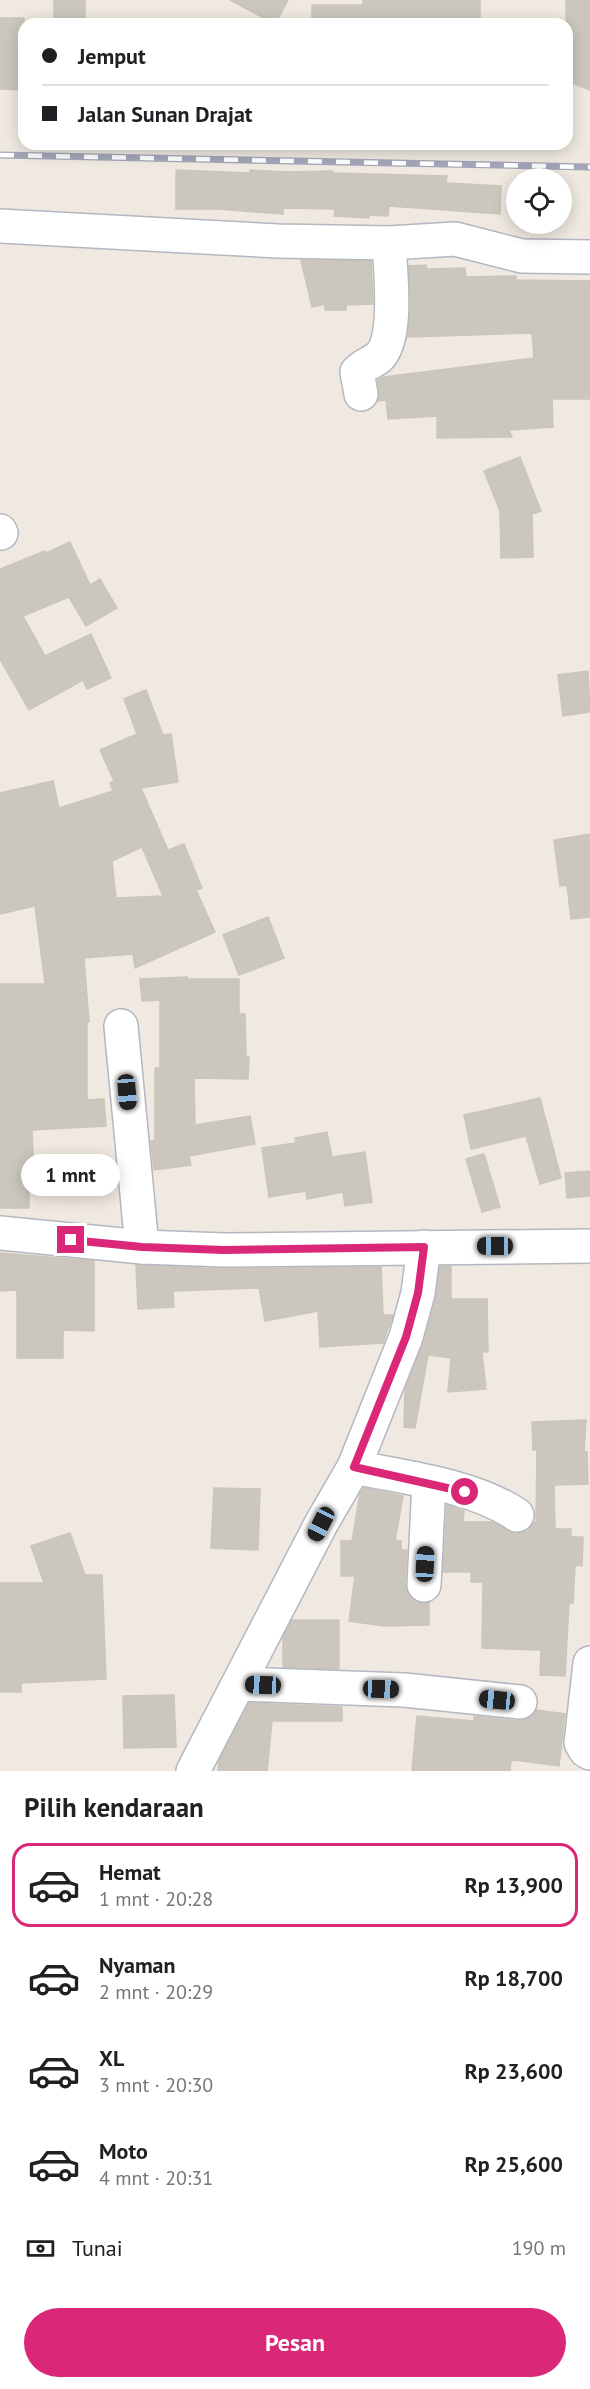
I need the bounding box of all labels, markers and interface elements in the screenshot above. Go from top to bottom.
text: Jemput [78,42,146,70]
text: Jalan Sunan Drajat [78,100,253,128]
map controls [506,168,572,234]
button: locate [506,168,572,234]
car [116,1073,138,1111]
callout: 1 mnt [22,1153,121,1195]
text: 1 mnt [45,1162,96,1188]
route end [57,1226,84,1253]
car [477,1237,513,1255]
route start [451,1478,478,1505]
car [305,1504,337,1544]
car [415,1546,435,1582]
car [245,1675,281,1695]
car [363,1679,399,1699]
car [478,1689,516,1711]
text: Pilih kendaraan [24,1790,204,1824]
icon: car [27,1858,81,1912]
text: Hemat [99,1858,161,1886]
text: Rp 13,900 [464,1871,563,1899]
text: 1 mnt · 20:28 [99,1886,213,1912]
icon: car [27,1951,81,2005]
text: Nyaman [99,1951,176,1979]
text: Rp 18,700 [464,1964,563,1992]
text: 2 mnt · 20:29 [99,1979,213,2005]
icon: car [27,2044,81,2098]
text: XL [99,2044,124,2072]
text: Rp 23,600 [464,2057,563,2085]
text: 3 mnt · 20:30 [99,2072,213,2098]
icon: car [27,2137,81,2191]
text: Moto [99,2137,148,2165]
text: Rp 25,600 [464,2150,563,2178]
text: 4 mnt · 20:31 [99,2165,213,2191]
icon: cash [24,2232,57,2265]
text: Tunai [72,2234,123,2262]
text: 190 m [512,2235,566,2261]
button: Pesan [24,2308,566,2377]

